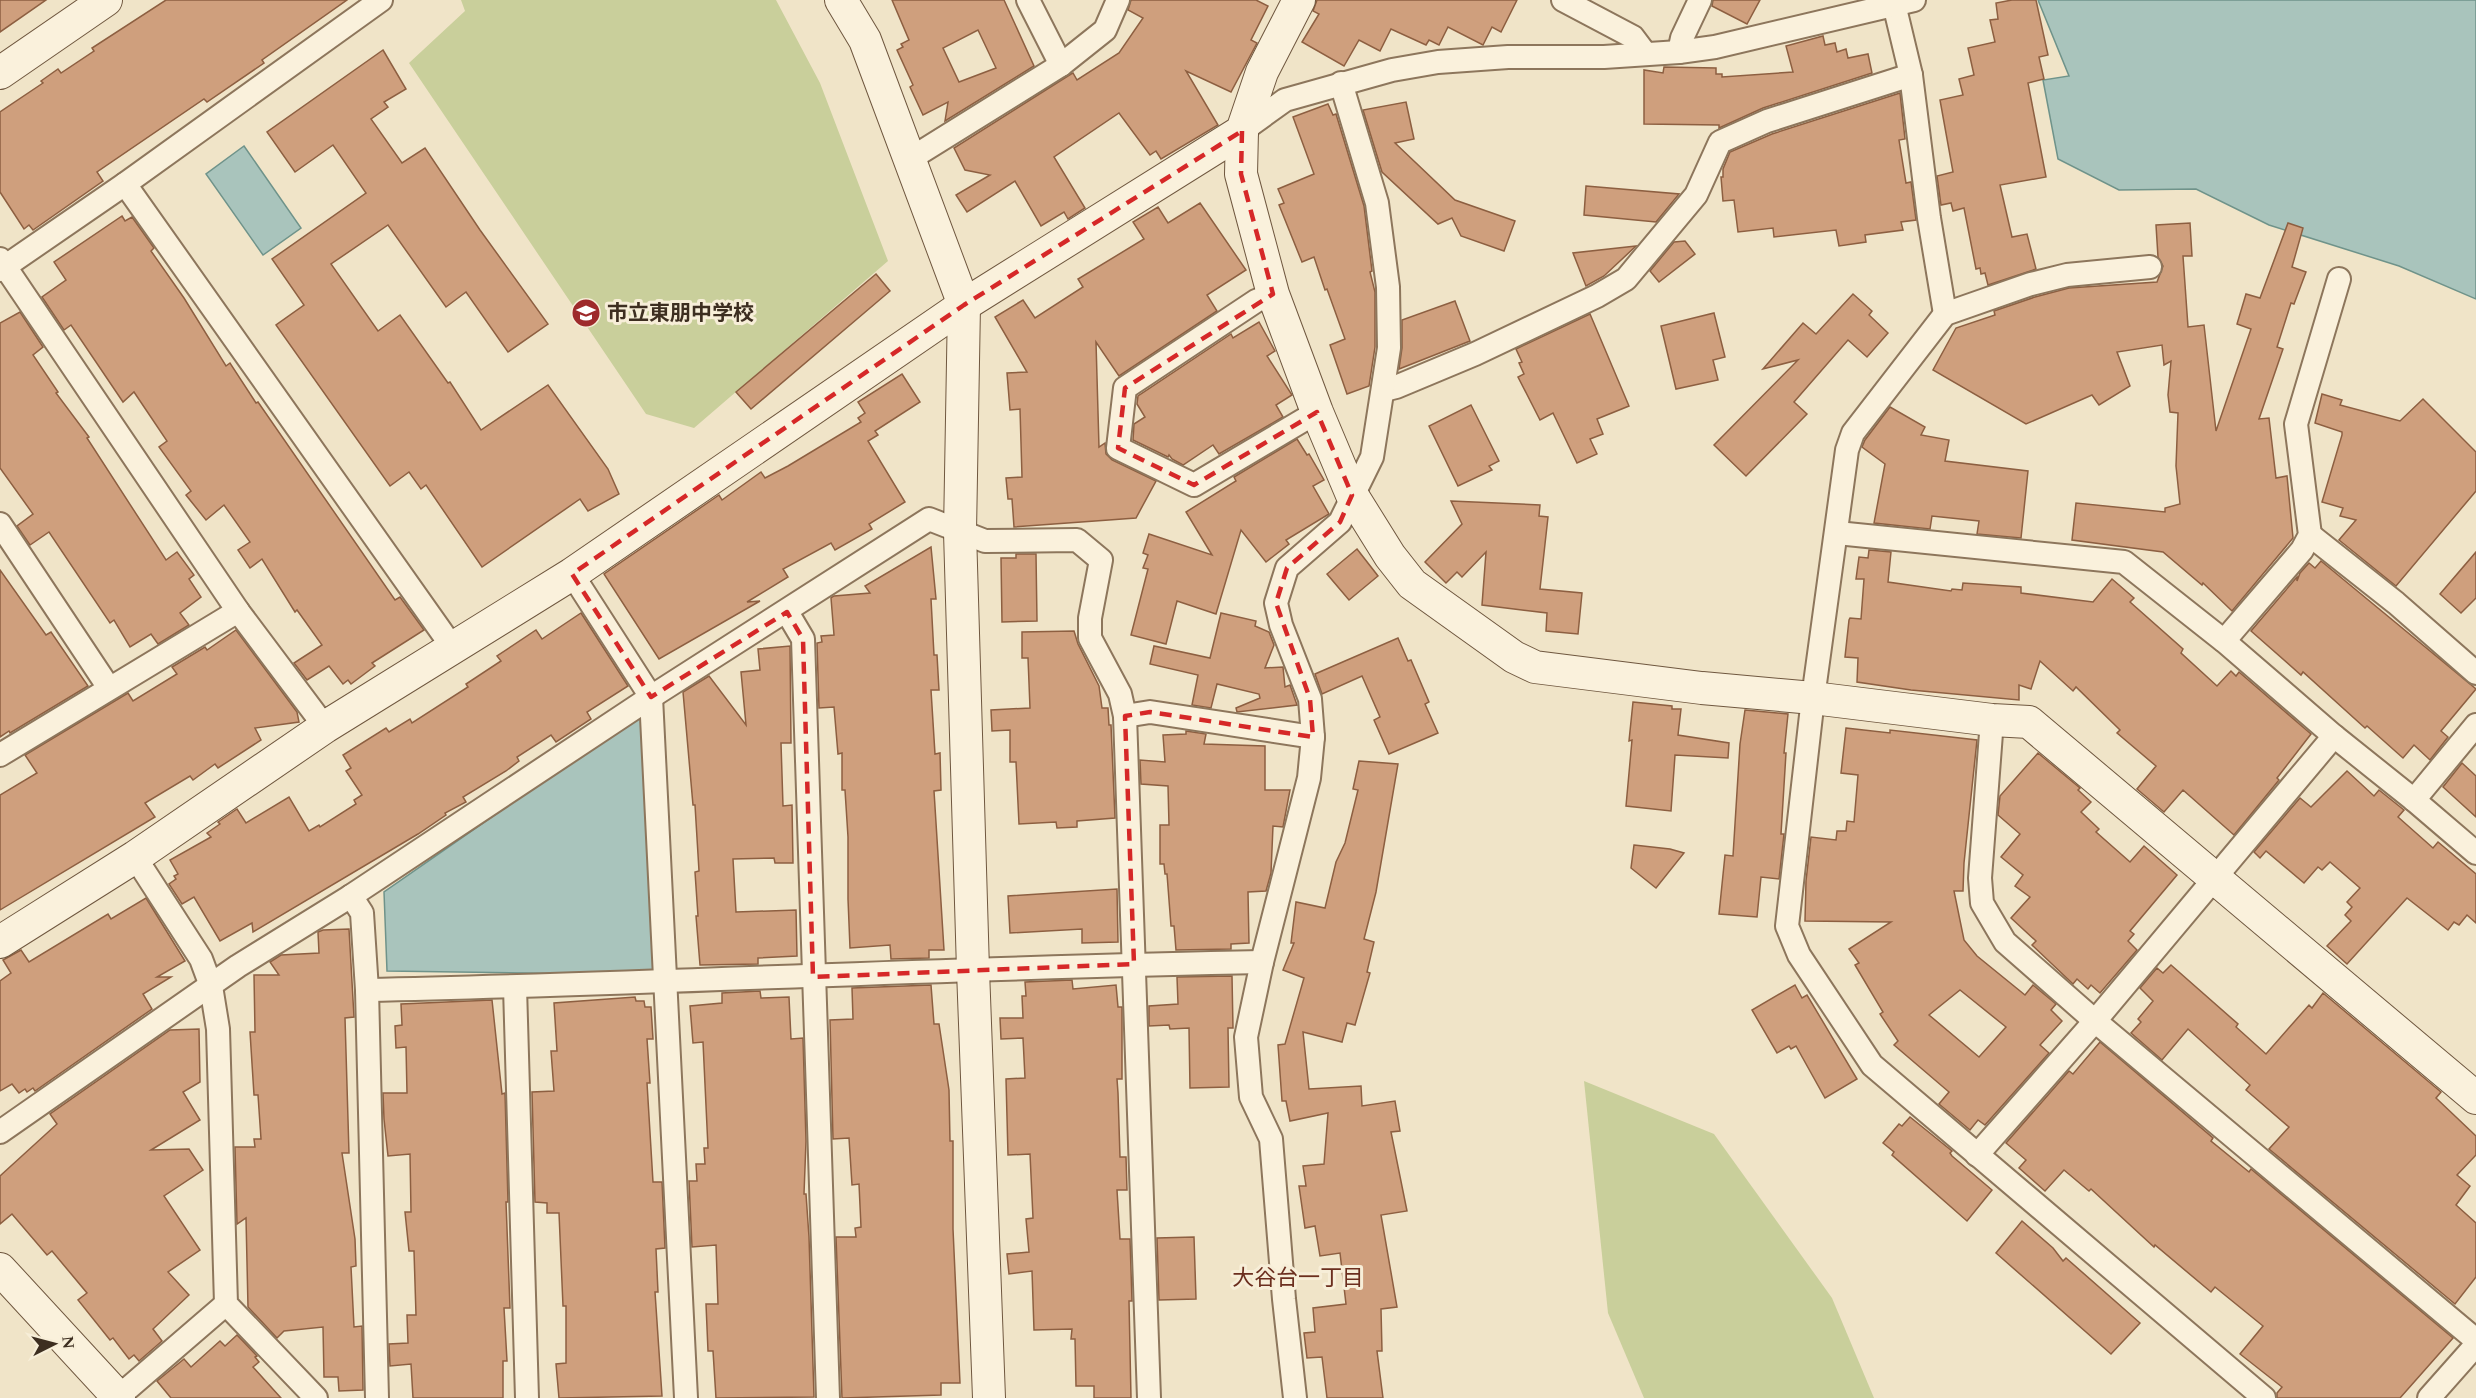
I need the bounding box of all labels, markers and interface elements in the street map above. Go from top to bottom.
school or university icon: 市立東朋中学校 [570,297,602,329]
place label: 市立東朋中学校 [607,298,754,330]
district label: 大谷台一丁目 [1232,1262,1364,1295]
north arrow [24,1314,84,1374]
text: N [55,1335,81,1350]

